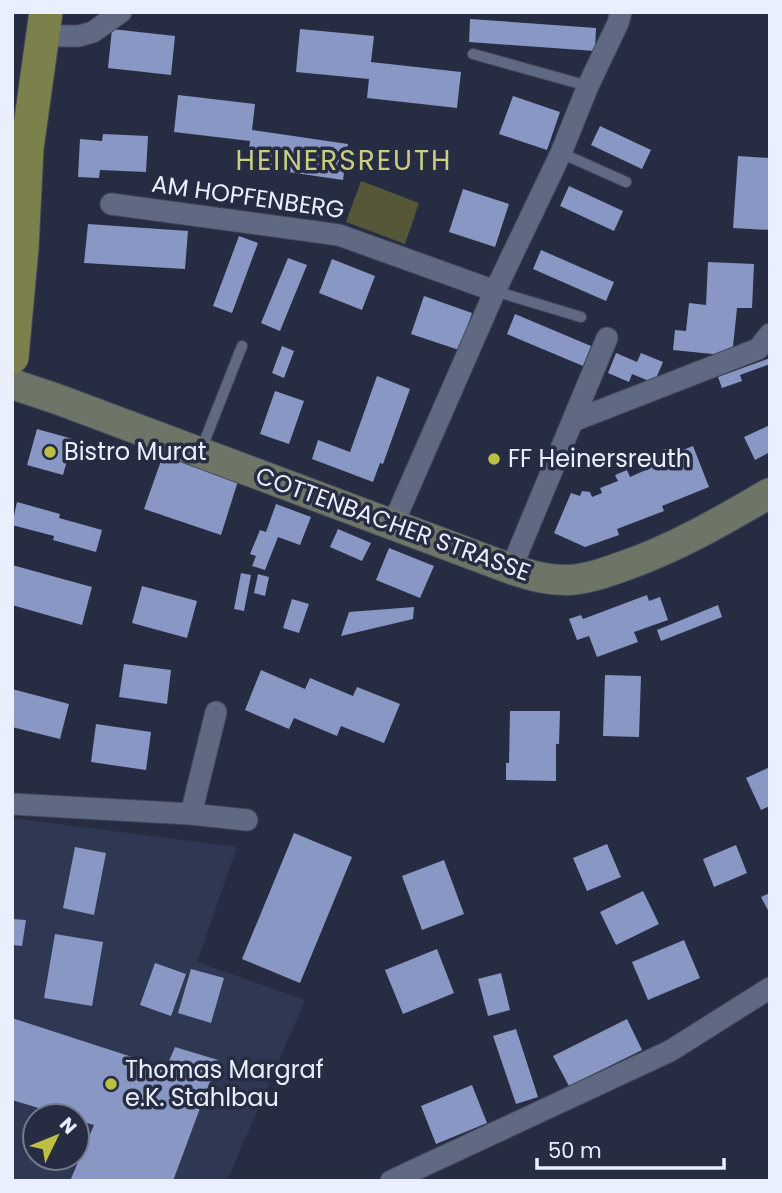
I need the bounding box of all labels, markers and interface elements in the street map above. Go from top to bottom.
district label: HEINERSREUTH [236,141,452,180]
street label: AM HOPFENBERG [150,167,347,226]
place label: Bistro Murat [64,435,207,468]
place label: FF Heinersreuth [508,442,691,475]
marker: Bistro Murat [42,444,58,460]
marker: FF Heinersreuth [486,451,502,467]
street label: COTTENBACHER STRASSE [251,458,535,589]
place label: Thomas Margraf e.K. Stahlbau [125,1053,324,1114]
marker: Thomas Margraf e.K. Stahlbau [103,1076,119,1092]
north arrow [21,1102,91,1172]
text: N [53,1111,83,1140]
scale bar [537,1126,724,1170]
text: 50 m [548,1136,602,1165]

